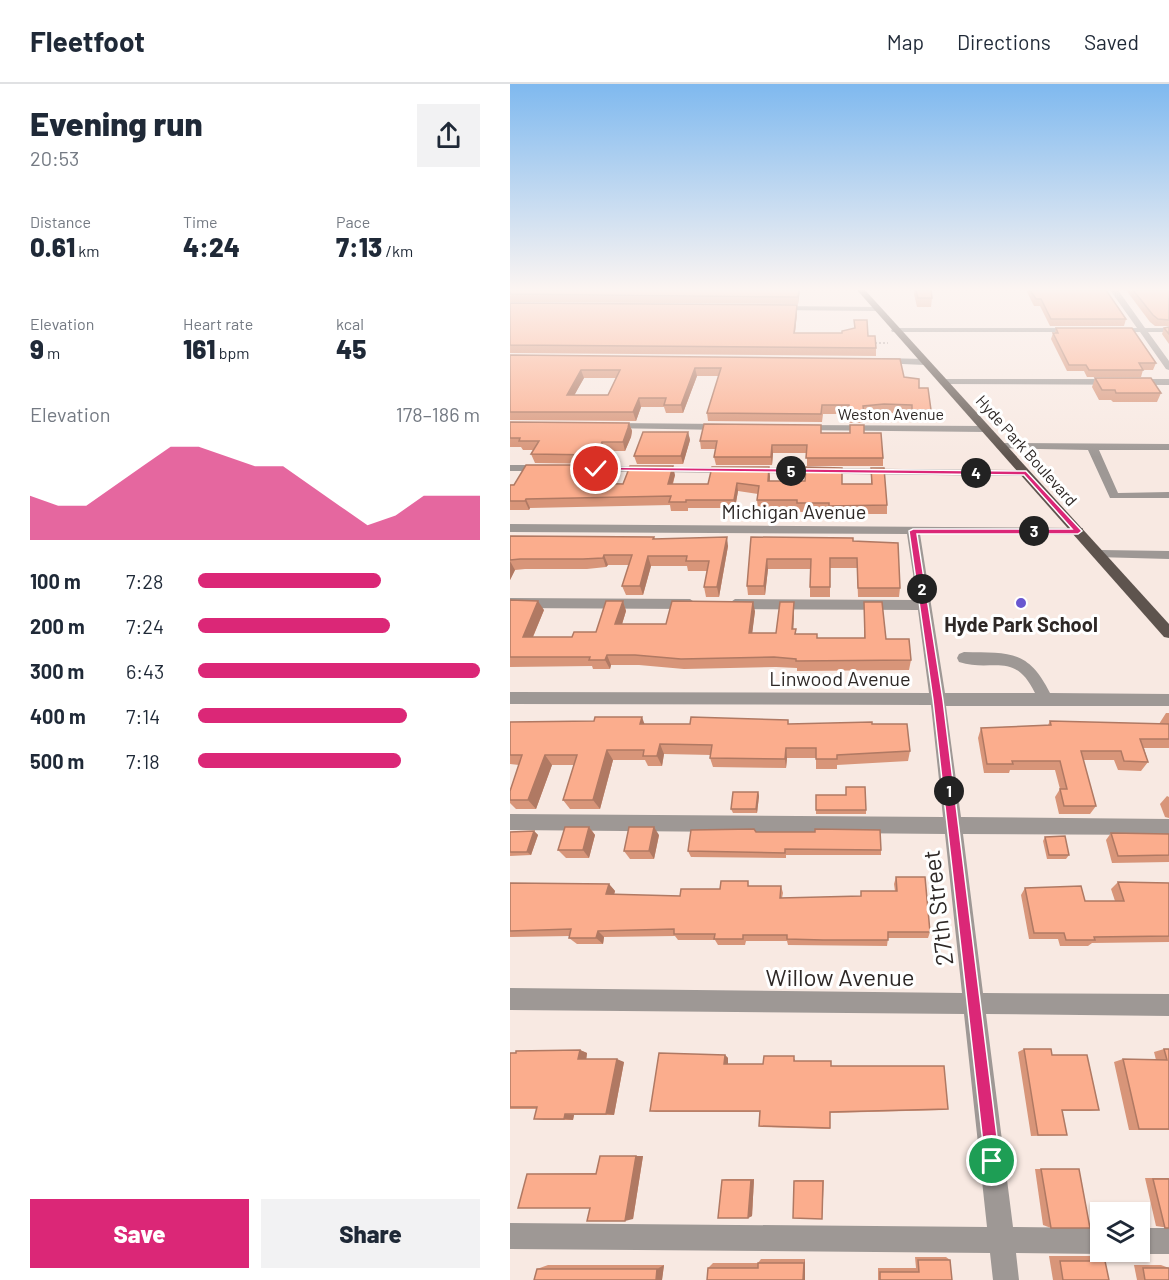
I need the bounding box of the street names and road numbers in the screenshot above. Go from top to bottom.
street label: Hyde Park Boulevard [972,391,1082,509]
street label: Weston Avenue [838,404,944,423]
street label: Michigan Avenue [722,499,866,523]
street label: Linwood Avenue [769,666,911,690]
street label: 27th Street [916,849,958,967]
street label: Willow Avenue [765,962,915,991]

